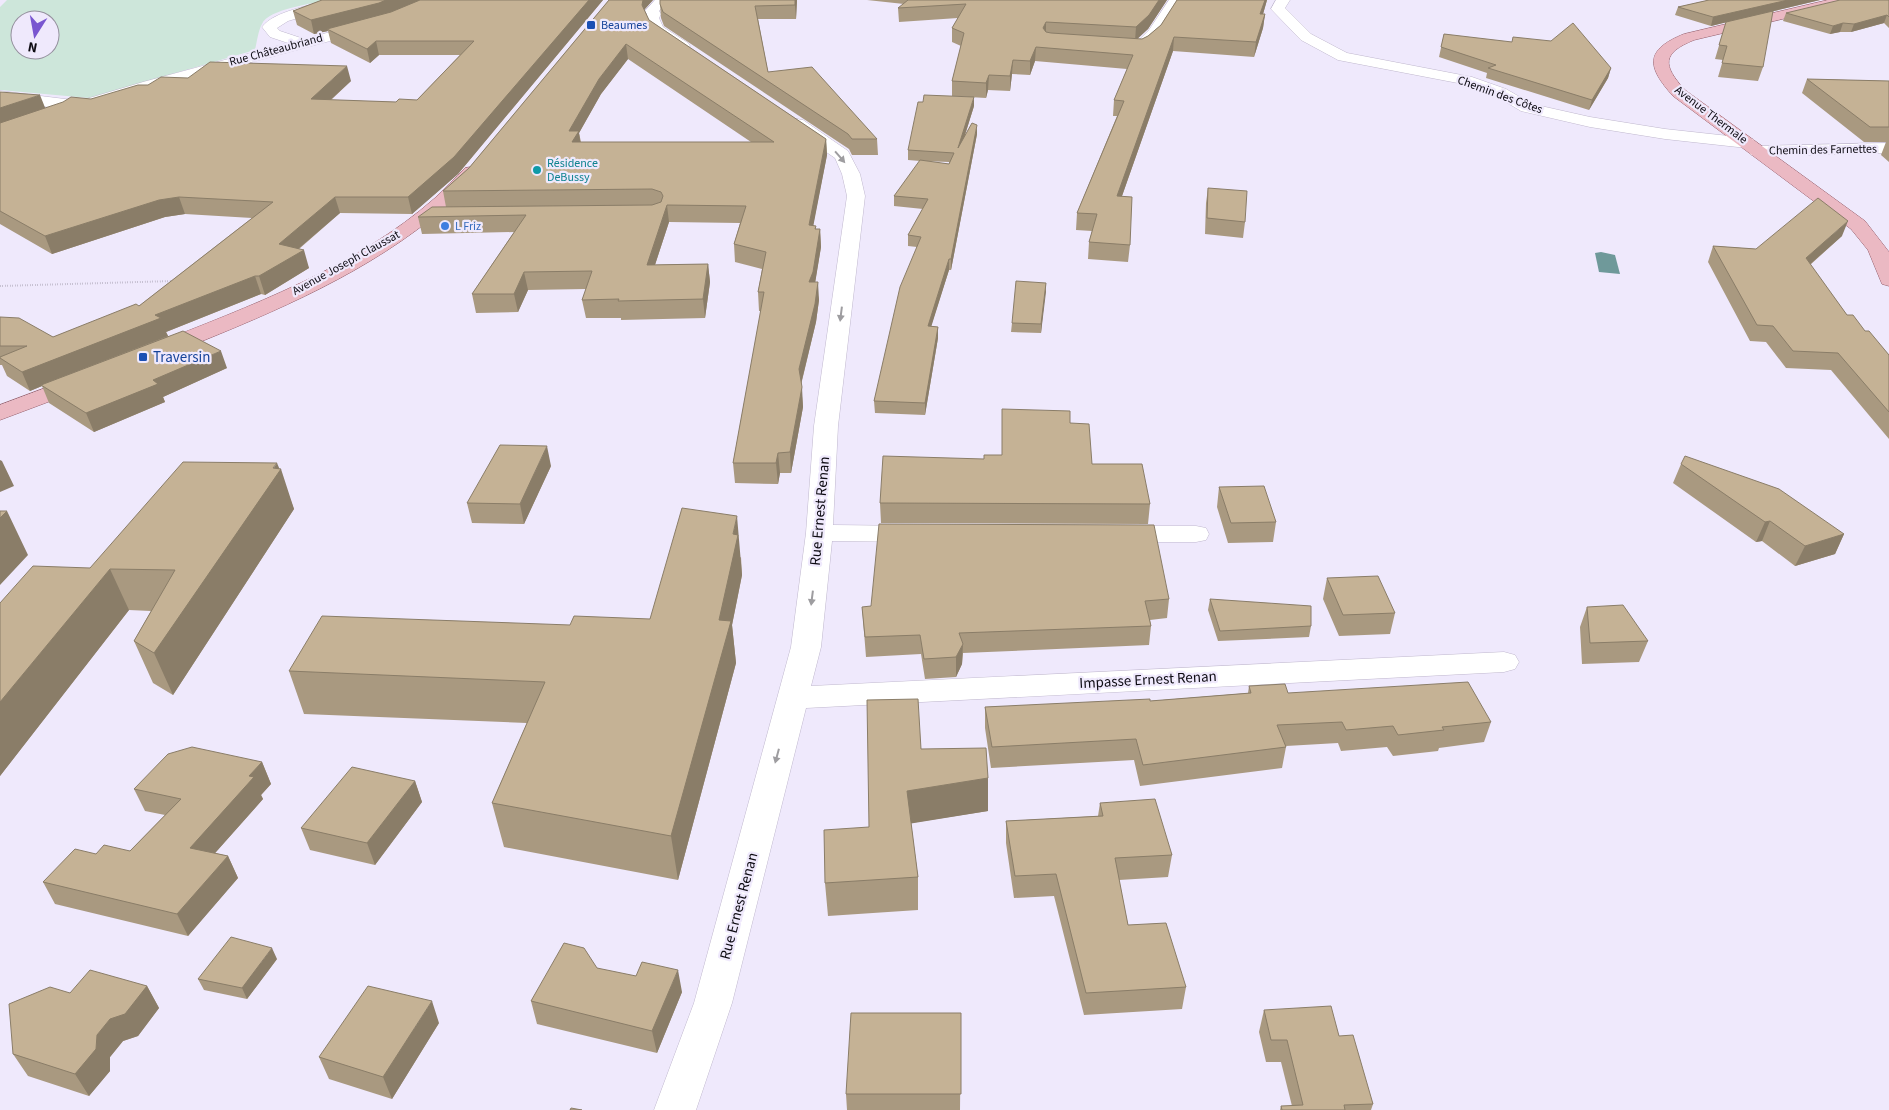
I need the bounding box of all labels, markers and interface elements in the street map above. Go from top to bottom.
north arrow [10,10,60,60]
place label: Beaumes [601,17,647,34]
marker: Beaumes [585,19,597,31]
street label: Rue Châteaubriand [227,29,325,71]
text: N [26,36,39,57]
street label: Chemin des Côtes [1455,72,1545,118]
street label: Avenue Thermale [1671,82,1751,148]
street label: Chemin des Farnettes [1769,141,1877,159]
one-way arrow [835,151,846,163]
place label: Résidence DeBussy [547,155,598,186]
marker: Résidence DeBussy [531,164,543,176]
place label: L Friz [455,218,481,235]
marker: L Friz [439,220,451,232]
street label: Avenue Joseph Claussat [289,226,403,300]
one-way arrow [837,307,845,323]
place label: Traversin [153,347,210,368]
marker: Traversin [137,351,149,363]
street label: Rue Ernest Renan [805,455,835,567]
one-way arrow [808,590,816,606]
street label: Impasse Ernest Renan [1079,666,1217,694]
one-way arrow [773,749,781,764]
street label: Rue Ernest Renan [715,850,763,962]

